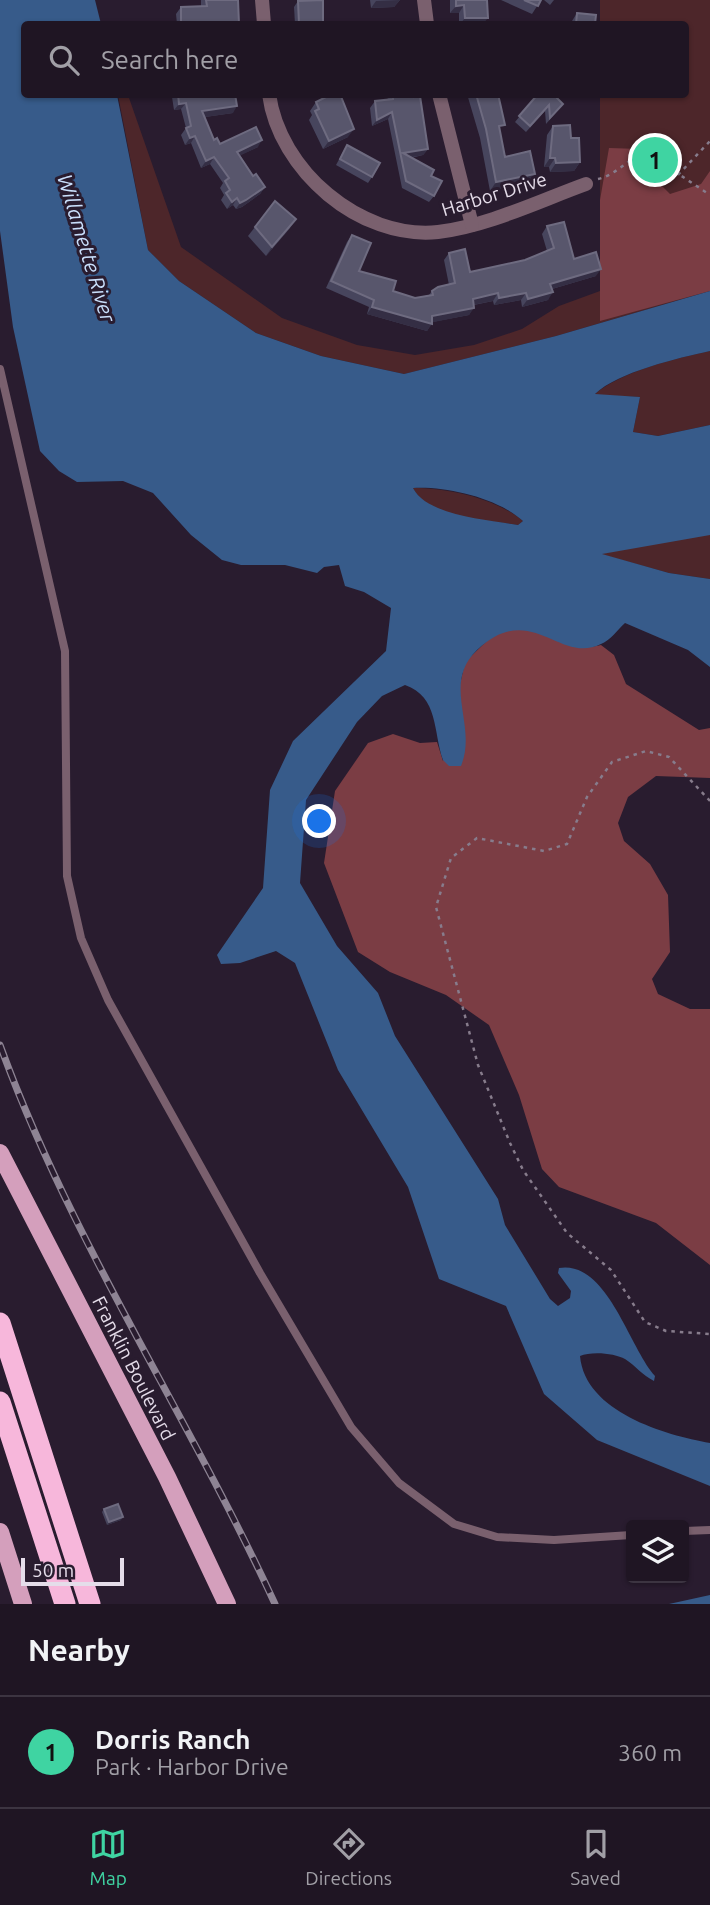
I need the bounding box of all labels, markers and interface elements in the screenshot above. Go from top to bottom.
search box [21,21,689,98]
icon: search [45,41,83,79]
text: Search here [101,45,238,74]
pin: 1 [632,134,678,186]
street label: Harbor Drive [439,168,549,220]
water label: Willamette River [53,171,121,326]
your location [302,804,336,838]
street label: Franklin Boulevard [88,1292,180,1444]
map controls [626,1520,689,1583]
button: layers [626,1520,689,1583]
scale bar [21,1555,124,1587]
text: 50 m [32,1559,74,1581]
text: Nearby [28,1633,130,1667]
text: Dorris Ranch [95,1725,251,1754]
text: 1 [45,1740,57,1765]
text: 360 m [618,1740,682,1765]
text: Park · Harbor Drive [95,1754,289,1779]
tab: Map [89,1825,127,1889]
tab: Directions [305,1825,392,1889]
tab: Saved [570,1825,621,1889]

